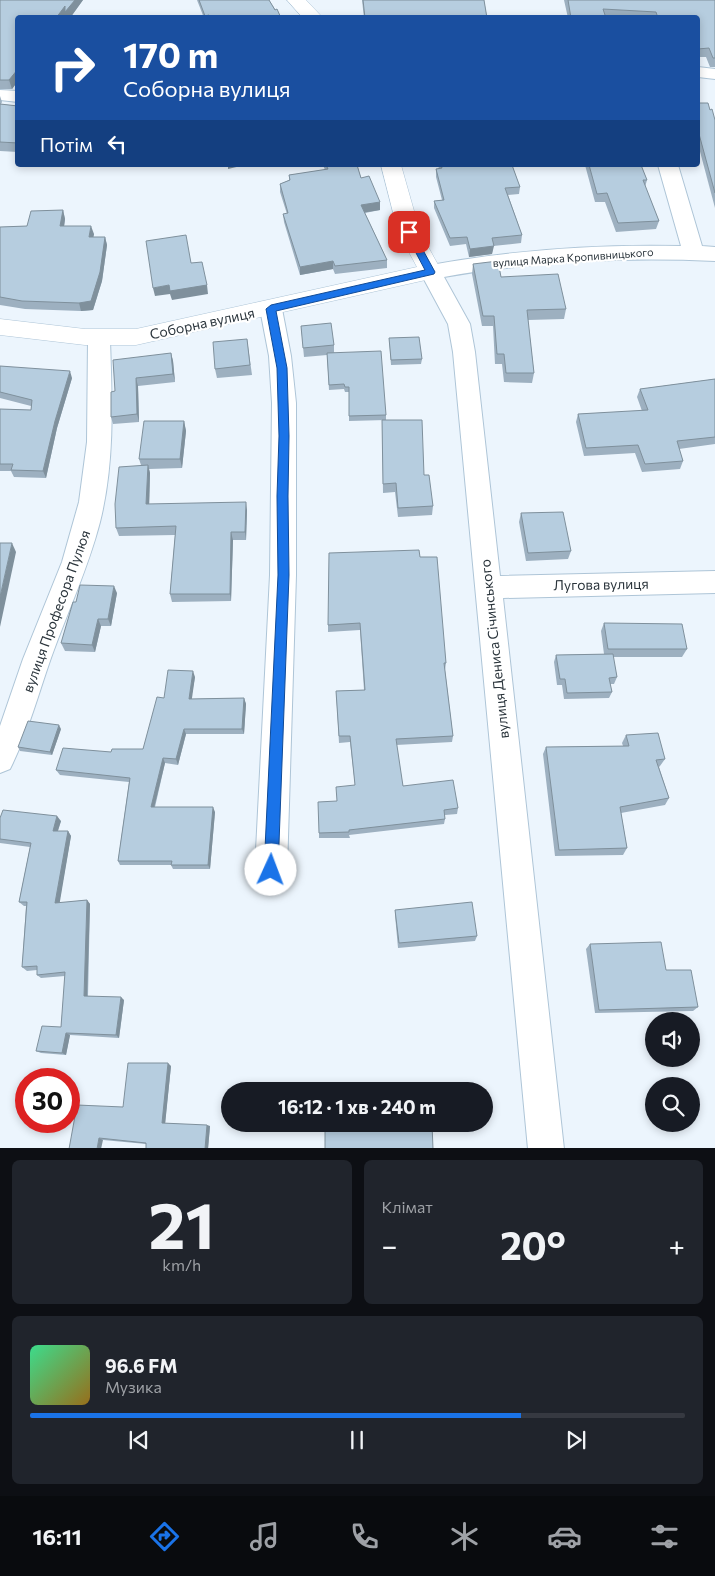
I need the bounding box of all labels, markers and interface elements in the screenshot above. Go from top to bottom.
text: 170 m [123,32,218,75]
icon: right [40,35,105,100]
text: Соборна вулиця [123,75,291,102]
icon: left [103,130,131,158]
text: Потім [40,133,93,156]
pin [388,211,430,253]
icon: arrive [395,218,423,246]
street label: вулиця Марка Кропивницького [492,245,654,269]
street label: Соборна вулиця [148,304,256,342]
street label: вулиця Професора Пулюя [19,528,93,694]
street label: вулиця Дениса Січинського [476,558,512,740]
street label: Лугова вулиця [553,575,649,593]
position arrow [244,843,296,895]
map controls [645,1012,700,1132]
button: sound [645,1012,700,1067]
speed limit sign: 30 [15,1068,80,1133]
button: search [645,1077,700,1132]
text: 16:12 · 1 хв · 240 m [278,1095,436,1118]
text: 21 [149,1183,215,1262]
text: Клімат [382,1197,433,1216]
text: 20° [500,1221,566,1268]
text: − [382,1228,397,1262]
text: + [669,1228,685,1262]
text: km/h [162,1255,201,1274]
text: 96.6 FM [105,1354,178,1377]
text: Музика [105,1377,162,1396]
icon: previous [125,1426,153,1454]
icon: pause [343,1426,371,1454]
icon: next [562,1426,590,1454]
icon: directions [147,1519,182,1554]
icon: music [247,1519,282,1554]
icon: phone [347,1519,382,1554]
icon: climate [447,1519,482,1554]
icon: car [547,1519,582,1554]
icon: filters [647,1519,682,1554]
text: 16:11 [33,1523,82,1550]

